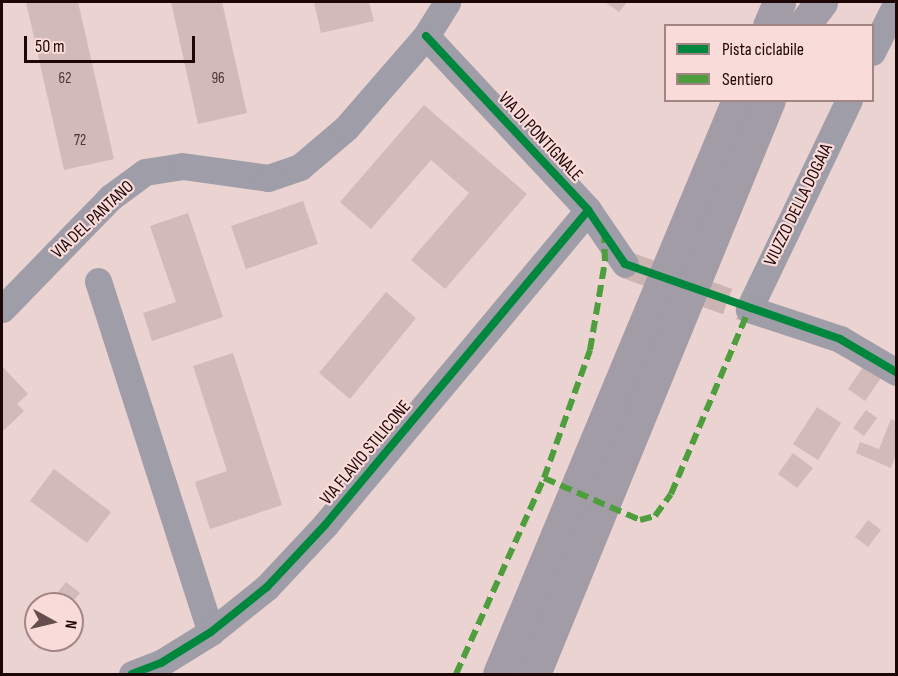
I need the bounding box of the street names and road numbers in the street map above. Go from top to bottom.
street label: VIA DI PONTIGNALE [493,88,587,186]
street label: VIUZZO DELLA DOGAIA [760,140,838,270]
street label: VIA DEL PANTANO [47,176,139,264]
street label: VIA FLAVIO STILICONE [316,396,416,510]

